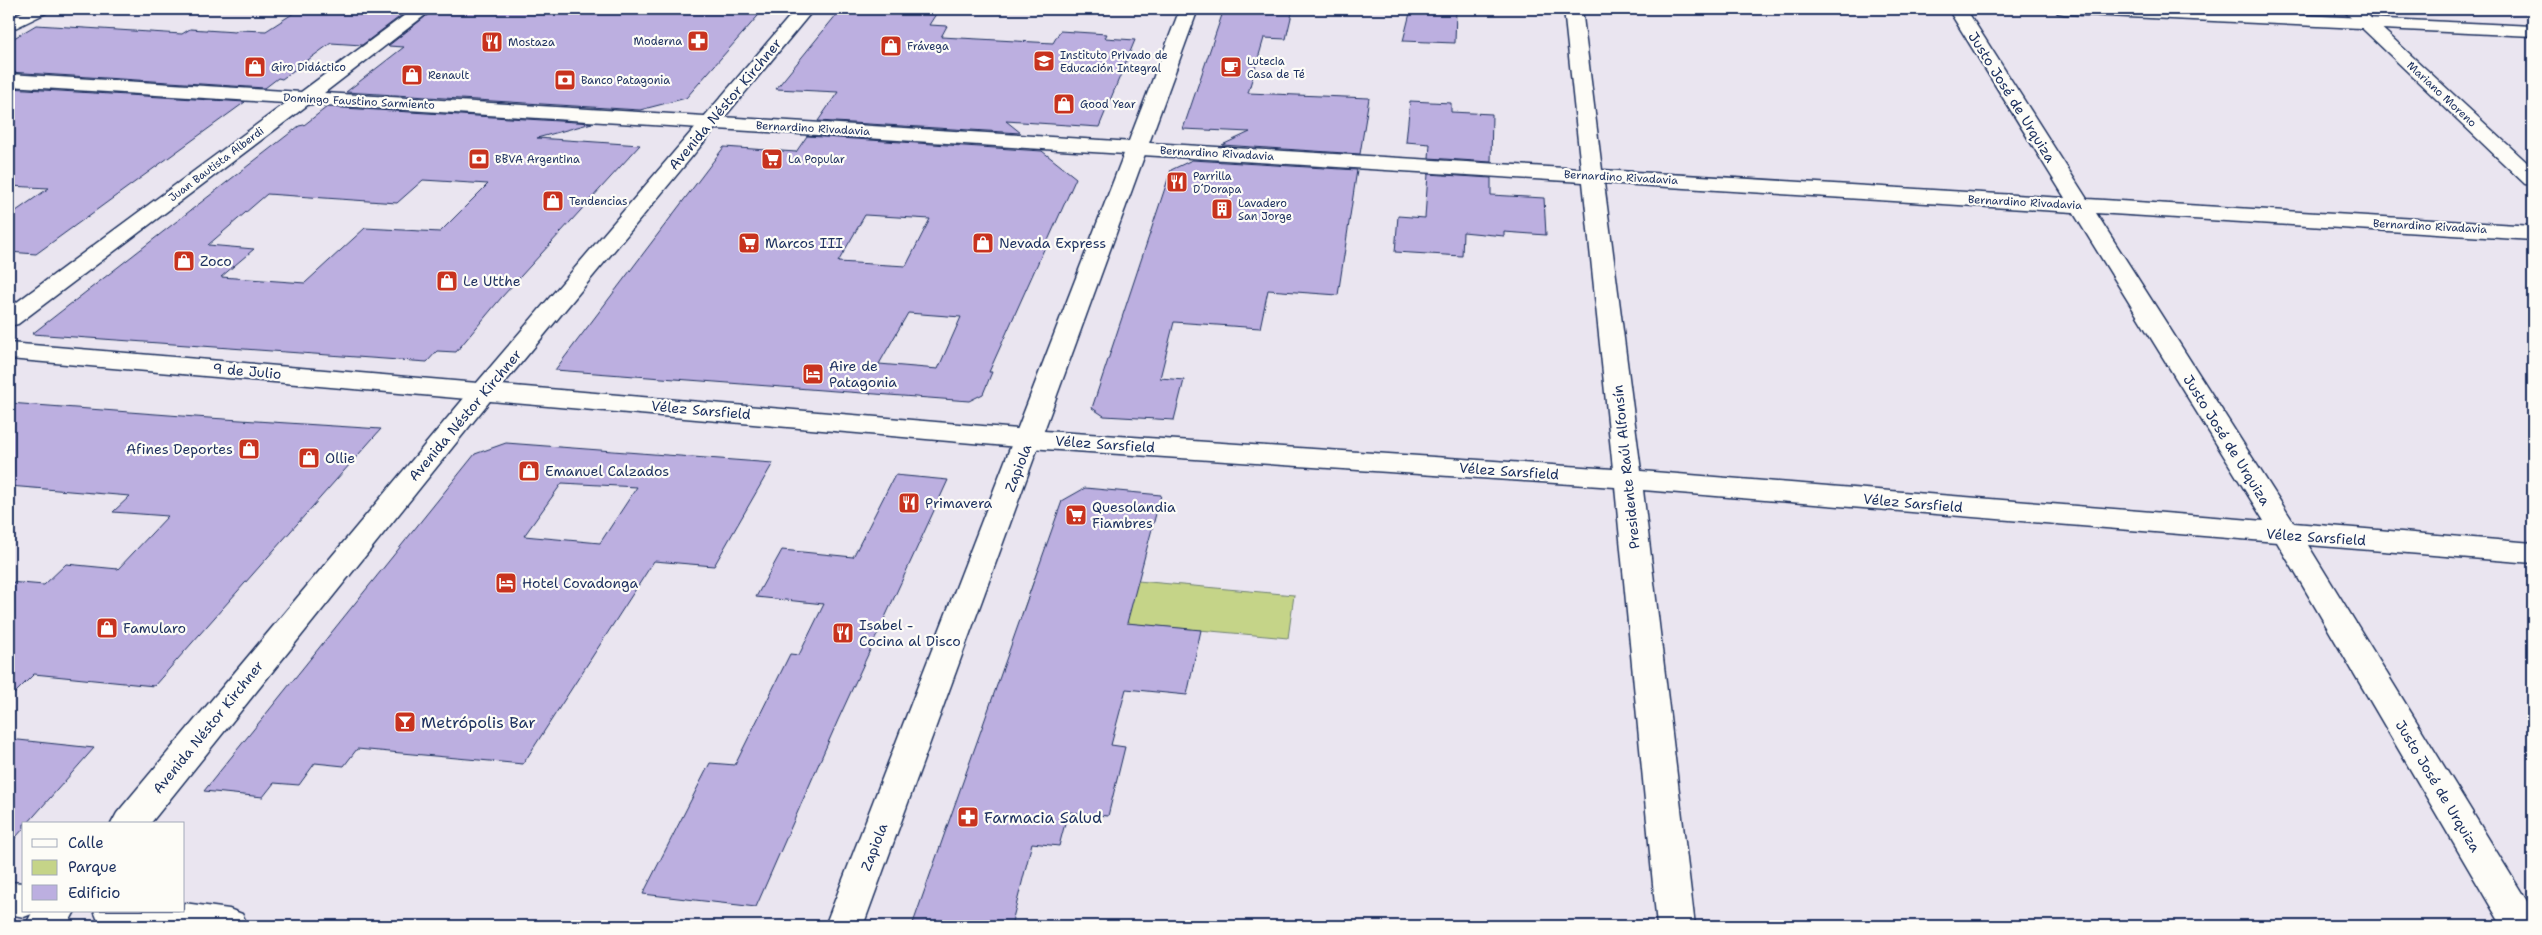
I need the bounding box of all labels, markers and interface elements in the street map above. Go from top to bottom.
street label: Justo José de Urquiza [1964,28,2060,166]
pharmacy icon: Moderna [686,29,710,53]
restaurant icon: Mostaza [480,30,504,54]
place label: Moderna [634,34,682,49]
street label: Avenida Néstor Kirchner [665,34,786,174]
shop icon: Frávega [879,34,903,58]
place label: Mostaza [508,35,555,50]
place label: Frávega [907,39,949,54]
place label: Instituto Privado de Educación Integral [1060,48,1168,76]
school or university icon: Instituto Privado de Educación Integral [1032,49,1056,73]
place label: Lutecia Casa de Té [1247,54,1305,82]
shop icon: Giro Didáctico [243,55,267,79]
cafe icon: Lutecia Casa de Té [1219,55,1243,79]
street label: Mariano Moreno [2404,58,2480,131]
place label: Giro Didáctico [271,60,346,75]
shop icon: Renault [400,63,424,87]
place label: Renault [428,68,469,83]
bank icon: Banco Patagonia [553,68,577,92]
place label: Banco Patagonia [581,73,670,88]
street label: Domingo Faustino Sarmiento [283,90,436,113]
shop icon: Good Year [1052,92,1076,116]
place label: Good Year [1080,97,1136,112]
street label: Bernardino Rivadavia [755,118,871,139]
street label: Juan Bautista Alberdi [166,124,267,205]
street label: Bernardino Rivadavia [1159,143,1275,164]
bank icon: BBVA Argentina [467,147,491,171]
supermarket icon: La Popular [760,147,784,171]
place label: BBVA Argentina [495,152,580,167]
place label: La Popular [788,152,845,167]
street label: Bernardino Rivadavia [1563,167,1679,188]
place label: Parrilla D´Dorapa [1193,169,1241,197]
restaurant icon: Parrilla D´Dorapa [1165,170,1189,194]
shop icon: Tendencias [541,189,565,213]
street label: Bernardino Rivadavia [1967,192,2083,213]
place label: Tendencias [569,194,627,209]
place label: Lavadero San Jorge [1238,196,1292,224]
building icon: Lavadero San Jorge [1210,197,1234,221]
street label: Bernardino Rivadavia [2372,216,2488,237]
supermarket icon: Marcos III [737,231,761,255]
shop icon: Nevada Express [971,231,995,255]
place label: Marcos III [765,234,843,252]
place label: Nevada Express [999,234,1106,252]
shop icon: Zoco [172,249,196,273]
place label: Zoco [200,252,232,270]
shop icon: Le Utthe [435,269,459,293]
place label: Le Utthe [463,272,521,290]
street label: Avenida Néstor Kirchner [405,345,526,485]
place label: Aire de Patagonia [829,357,897,391]
street label: 9 de Julio [212,359,282,383]
hotel icon: Aire de Patagonia [801,362,825,386]
street label: Justo José de Urquiza [2179,371,2275,509]
street label: Presidente Raúl Alfonsín [1608,384,1644,550]
street label: Vélez Sarsfield [650,397,752,423]
street label: Vélez Sarsfield [1054,432,1156,456]
shop icon: Afines Deportes [237,437,261,461]
place label: Afines Deportes [126,440,233,458]
street label: Zapiola [1001,441,1035,494]
shop icon: Ollie [297,446,321,470]
place label: Ollie [325,449,355,467]
shop icon: Emanuel Calzados [517,459,541,483]
street label: Vélez Sarsfield [1458,459,1560,483]
place label: Emanuel Calzados [545,462,669,480]
street label: Vélez Sarsfield [1862,490,1964,516]
restaurant icon: Primavera [897,491,921,515]
place label: Primavera [925,494,993,512]
place label: Quesolandia Fiambres [1092,498,1176,532]
supermarket icon: Quesolandia Fiambres [1064,503,1088,527]
street label: Vélez Sarsfield [2265,525,2367,549]
hotel icon: Hotel Covadonga [494,571,518,595]
place label: Hotel Covadonga [522,574,639,592]
shop icon: Famularo [95,616,119,640]
place label: Isabel - Cocina al Disco [859,616,961,650]
place label: Famularo [123,619,186,637]
restaurant icon: Isabel - Cocina al Disco [831,621,855,645]
street label: Avenida Néstor Kirchner [149,656,268,797]
bar icon: Metrópolis Bar [393,710,417,734]
place label: Metrópolis Bar [421,712,536,733]
street label: Justo José de Urquiza [2391,717,2485,855]
pharmacy icon: Farmacia Salud [956,805,980,829]
place label: Farmacia Salud [984,807,1102,828]
street label: Zapiola [857,820,891,873]
legend [22,822,185,912]
text: Calle [68,833,104,853]
text: Parque [68,857,117,877]
text: Edificio [68,883,120,903]

